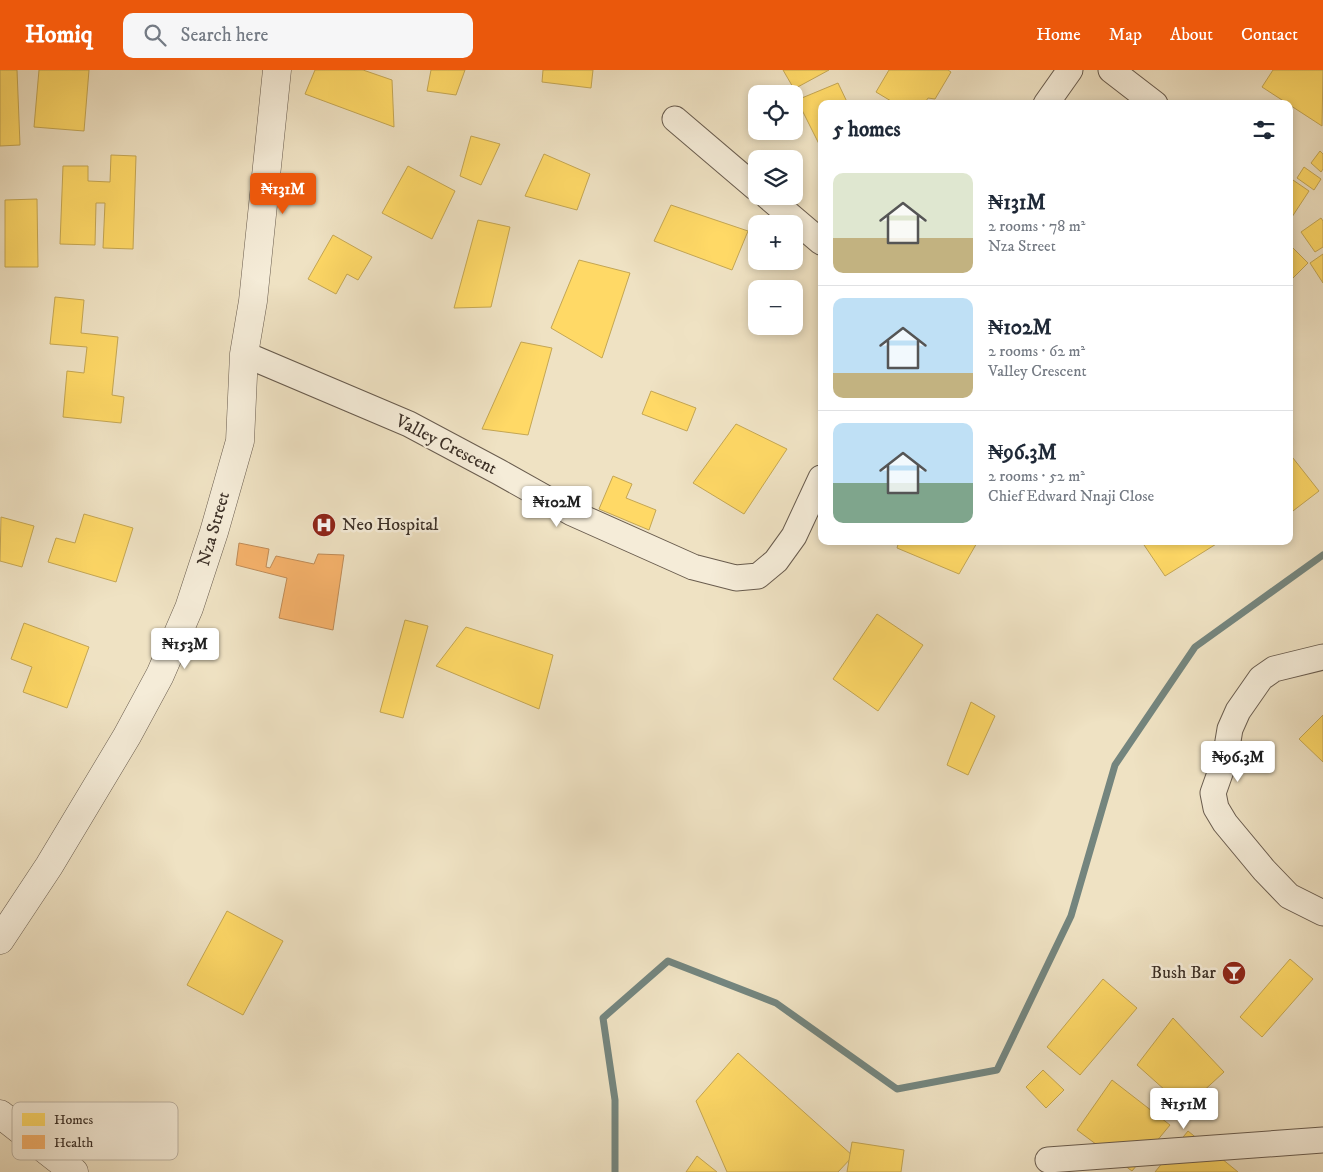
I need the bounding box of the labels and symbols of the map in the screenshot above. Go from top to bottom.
pin: ₦131M [248,172,318,215]
street label: Valley Crescent [391,410,501,480]
pin: ₦102M [522,486,592,528]
street label: Nza Street [193,489,235,569]
hospital icon: Neo Hospital [311,512,337,538]
place label: Neo Hospital [342,514,439,536]
pin: ₦153M [150,628,220,670]
pin: ₦96.3M [1197,740,1279,783]
bar icon: Bush Bar [1221,960,1247,986]
place label: Bush Bar [1151,962,1216,984]
pin: ₦151M [1149,1088,1219,1130]
legend [12,1102,178,1160]
text: Homes [54,1111,94,1129]
text: Health [54,1134,94,1152]

